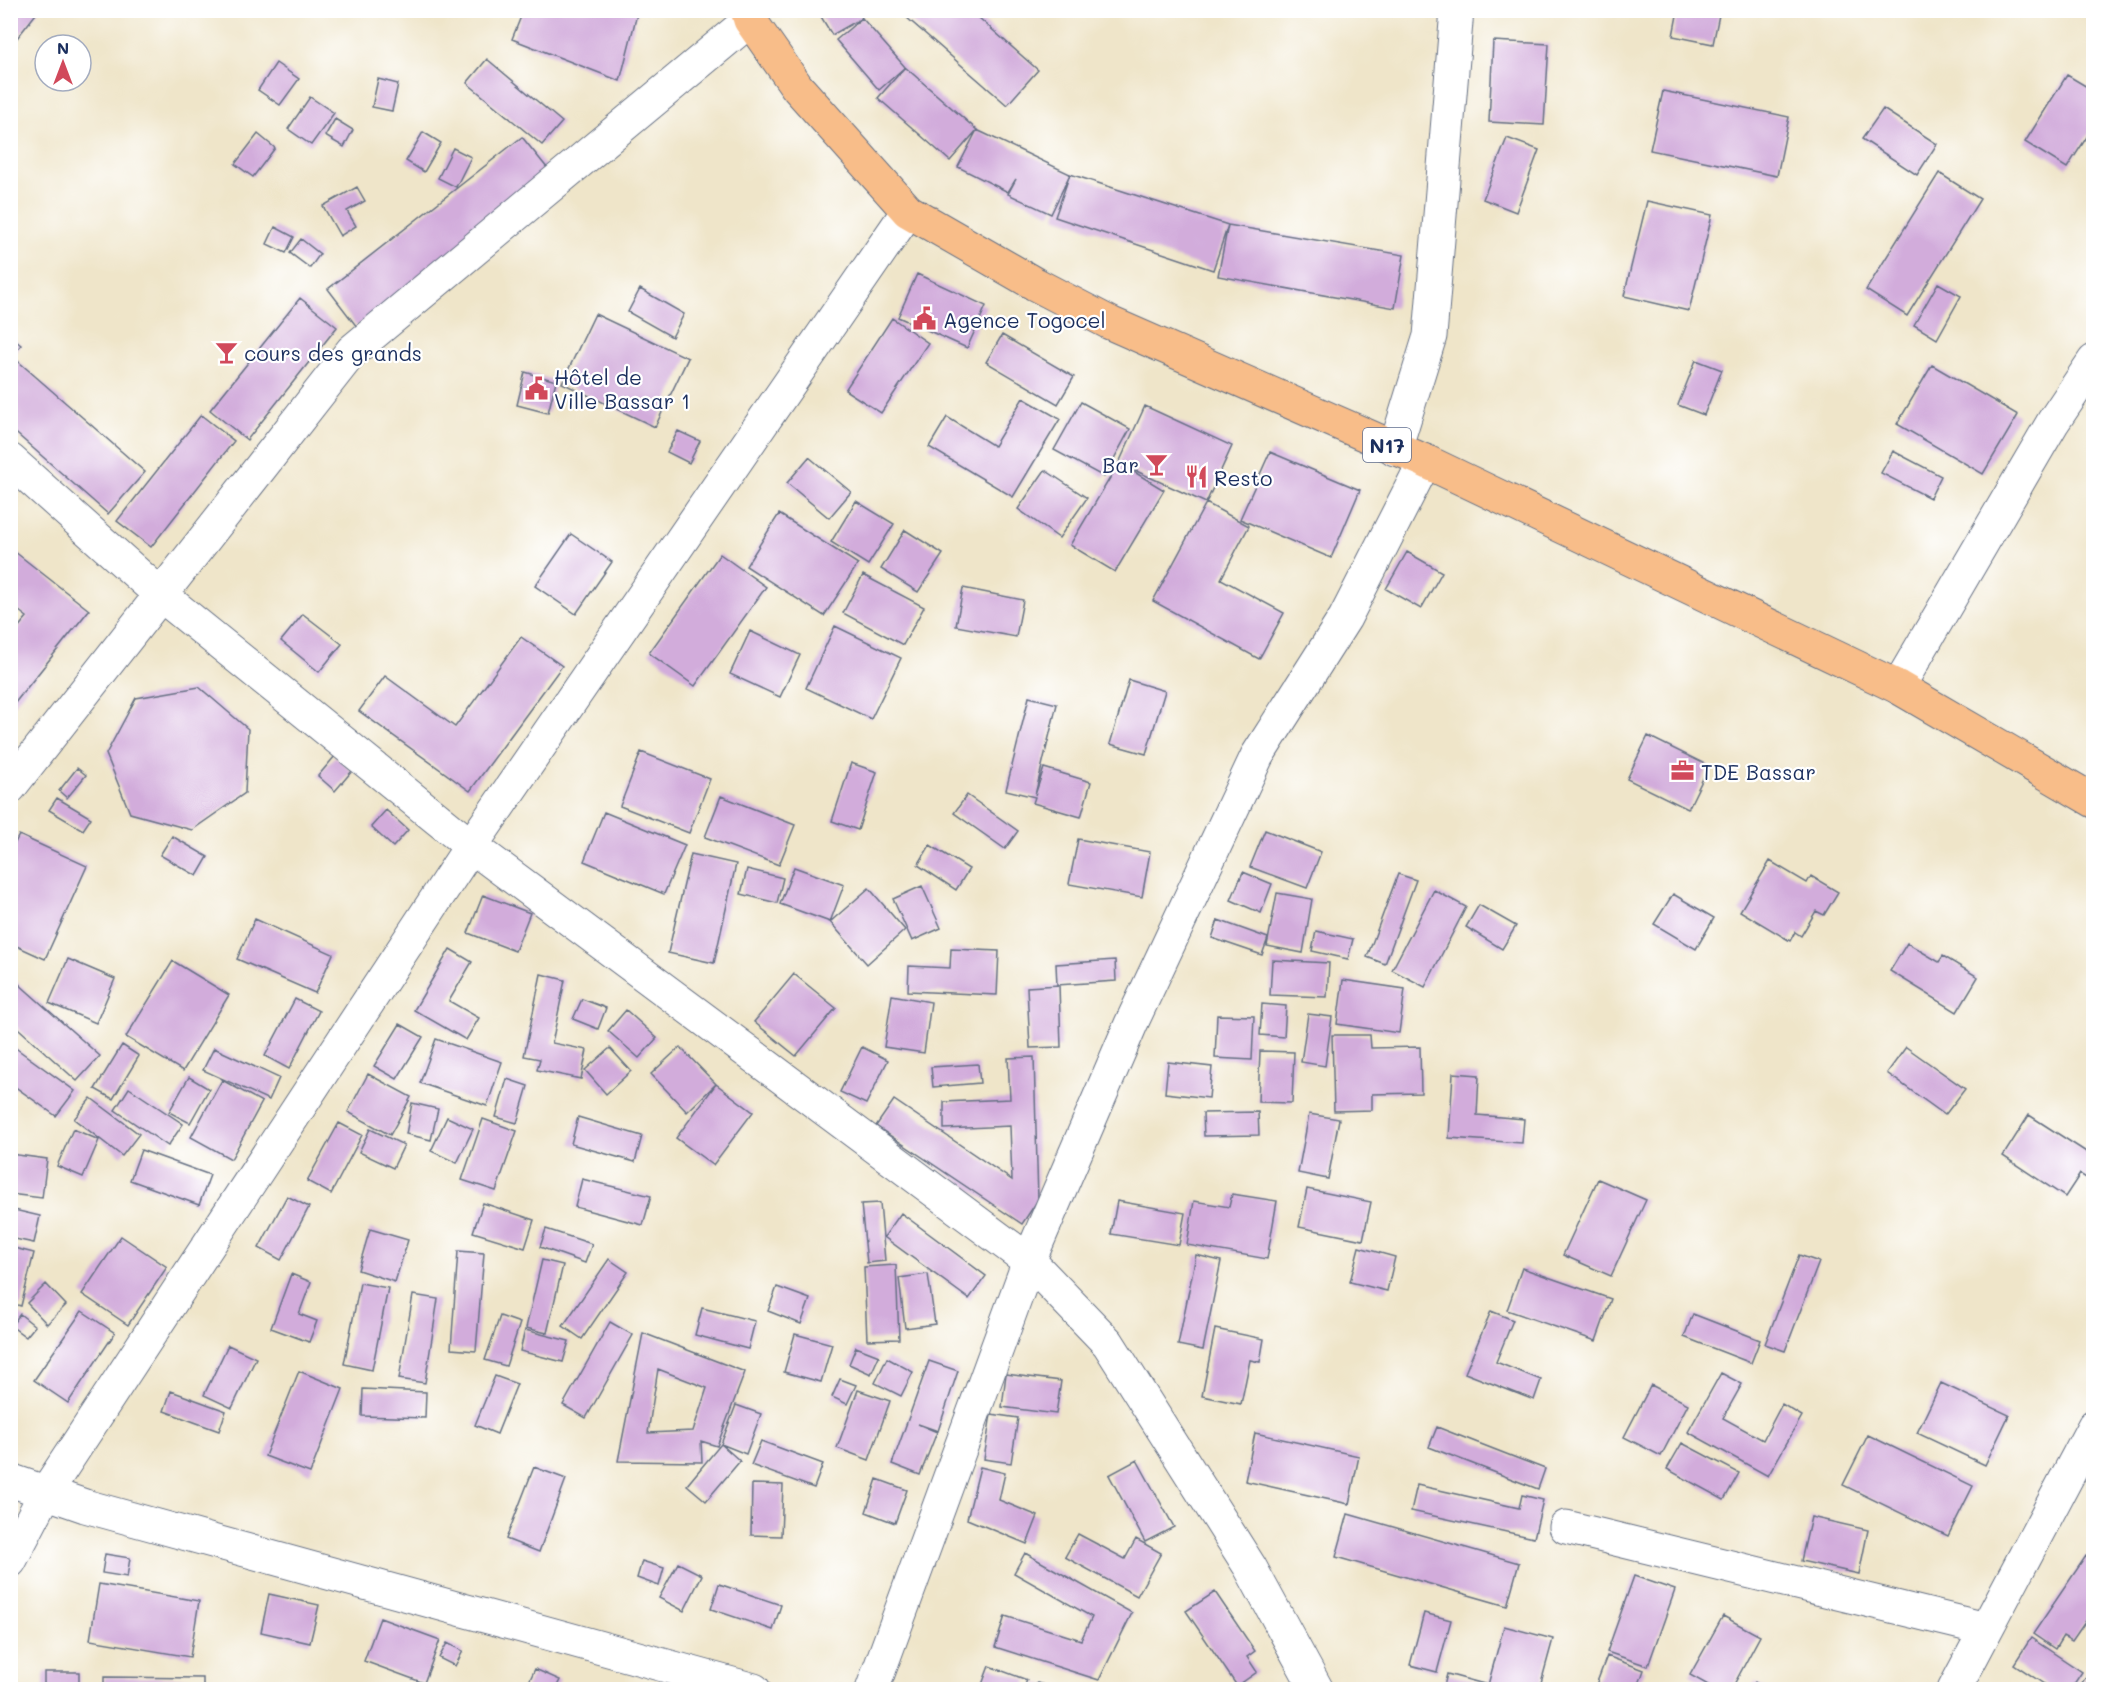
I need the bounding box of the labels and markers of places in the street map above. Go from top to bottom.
public building icon: Agence Togocel [912,306,938,332]
place label: Agence Togocel [943,306,1106,333]
bar icon: cours des grands [213,339,239,365]
place label: cours des grands [244,339,422,366]
place label: Hôtel de Ville Bassar 1 [554,363,690,414]
public building icon: Hôtel de Ville Bassar 1 [523,375,549,401]
place label: Bar [1102,451,1139,478]
bar icon: Bar [1144,451,1170,477]
restaurant icon: Resto [1183,464,1209,490]
place label: Resto [1214,464,1272,491]
office icon: TDE Bassar [1670,758,1696,784]
place label: TDE Bassar [1701,758,1816,785]

